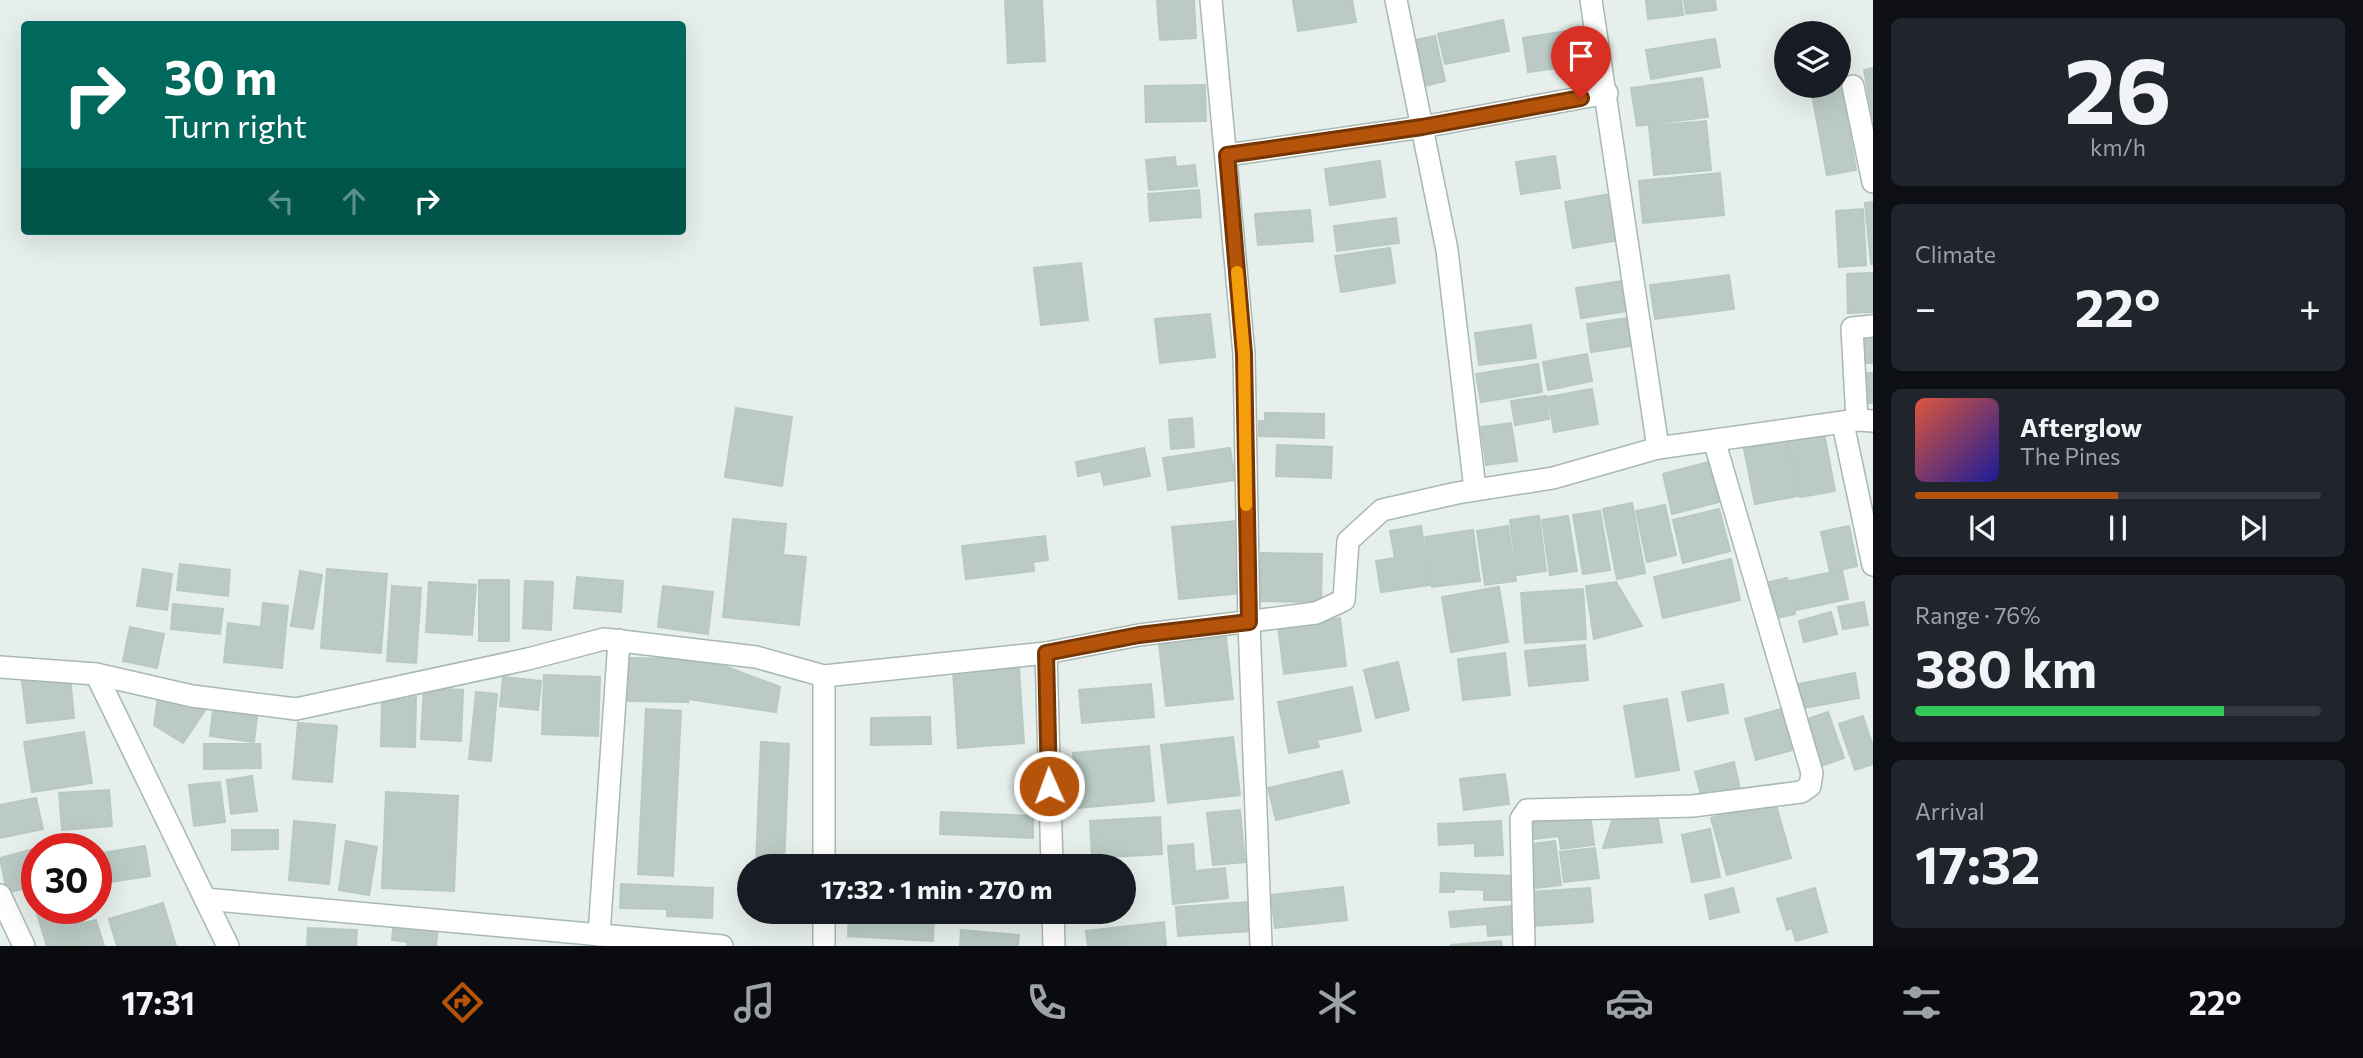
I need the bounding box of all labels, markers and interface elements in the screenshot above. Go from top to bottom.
map controls [1774,21,1851,98]
button: layers [1774,21,1851,98]
pin [1551,26,1611,98]
text: 26 [2064,31,2172,143]
icon: arrive [1562,37,1600,75]
text: 30 m [164,45,277,105]
icon: right [49,49,140,140]
text: Turn right [164,105,307,145]
text: km/h [2090,133,2146,161]
icon: left [262,182,300,220]
icon: ahead [335,182,373,220]
icon: right [408,182,446,220]
text: Climate [1915,240,1996,268]
text: 22° [2075,274,2160,338]
text: − [1915,283,1937,330]
text: + [2299,283,2321,330]
text: Afterglow [2020,411,2142,442]
text: The Pines [2020,442,2121,470]
icon: previous [1964,509,2002,547]
icon: pause [2099,509,2137,547]
icon: next [2234,509,2272,547]
text: Range · 76% [1915,601,2040,629]
text: 380 km [1915,635,2097,699]
position arrow [1012,749,1086,823]
text: Arrival [1915,797,1985,825]
text: 17:32 [1915,831,2040,895]
speed limit sign: 30 [21,833,112,924]
text: 17:32 · 1 min · 270 m [821,873,1052,904]
icon: directions [438,978,487,1027]
icon: music [730,978,779,1027]
icon: phone [1022,978,1071,1027]
icon: climate [1313,978,1362,1027]
icon: car [1605,978,1654,1027]
icon: filters [1897,978,1946,1027]
text: 17:31 [121,982,195,1022]
text: 22° [2189,982,2241,1022]

